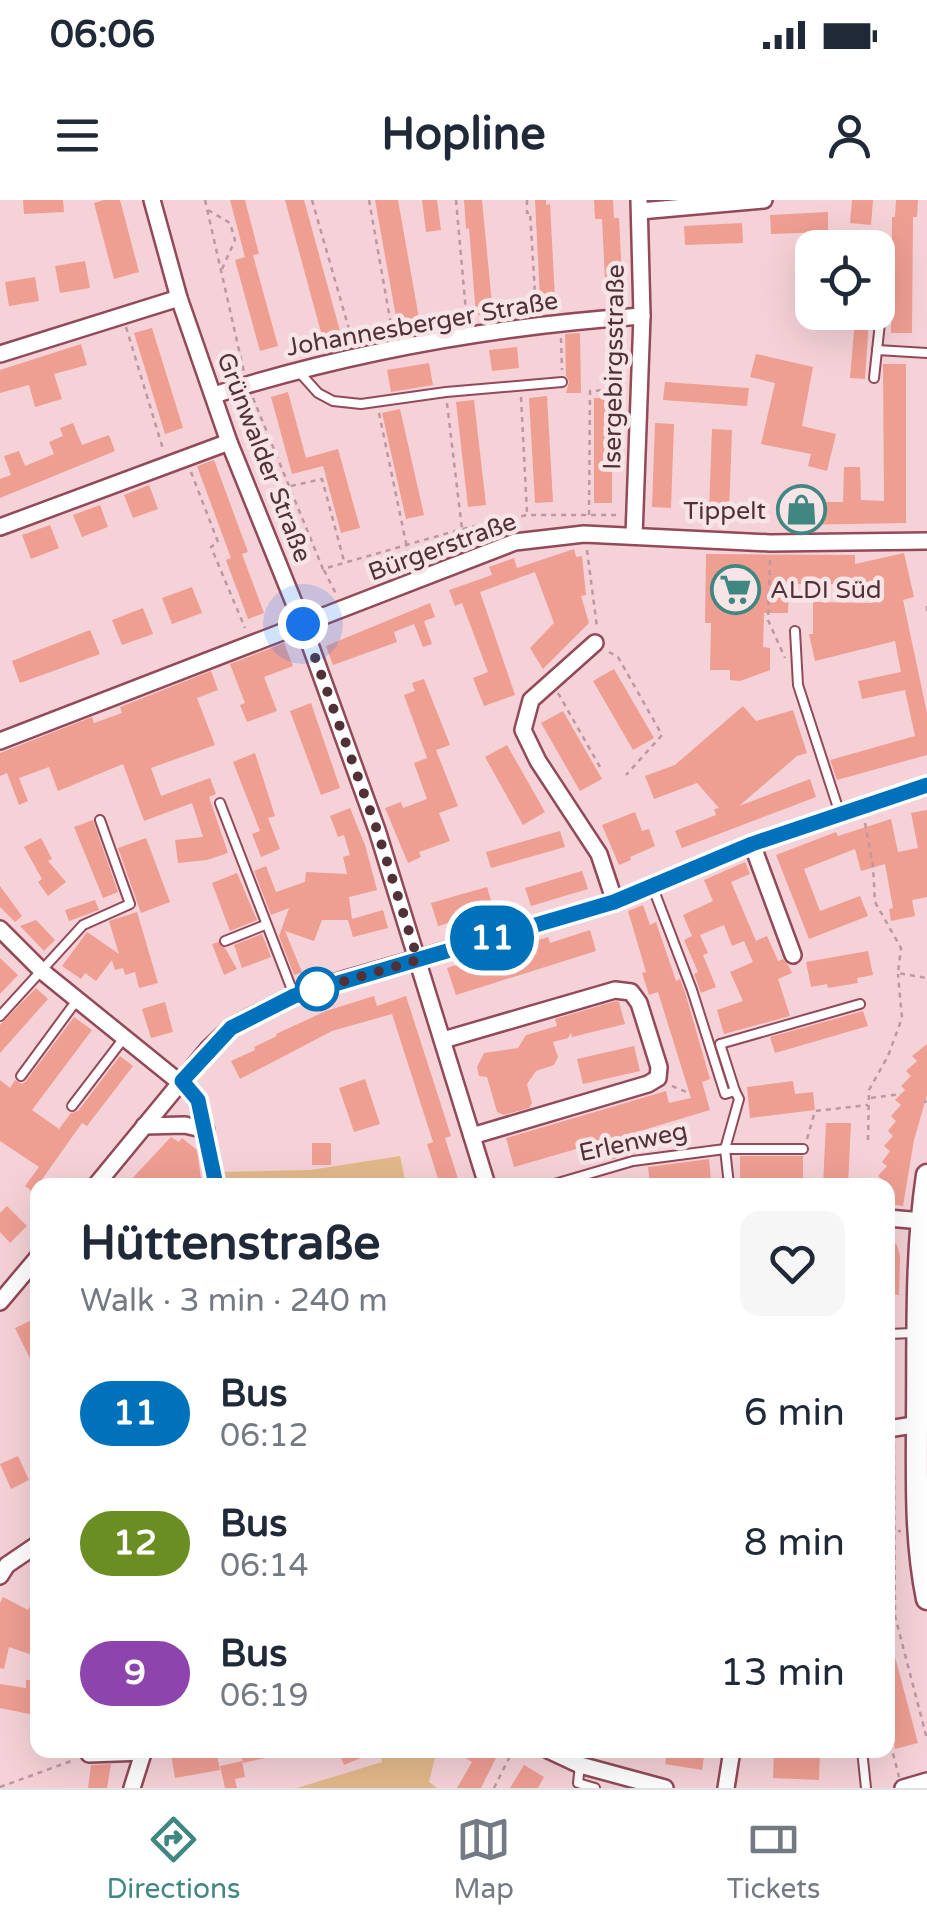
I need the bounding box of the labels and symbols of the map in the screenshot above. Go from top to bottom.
street label: Isergebirgsstraße [597,264,631,470]
street label: Johannesberger Straße [284,285,560,363]
street label: Grünwalder Straße [210,348,318,566]
shop icon: Tippelt [775,484,827,536]
place label: Tippelt [683,496,766,526]
street label: Bürgerstraße [364,506,521,588]
supermarket icon: ALDI Süd [709,563,761,615]
place label: ALDI Süd [770,575,882,605]
your location [278,599,328,649]
line badge: 11 [447,906,537,970]
unlabelled marker [296,968,338,1010]
street label: Erlenweg [576,1116,690,1168]

